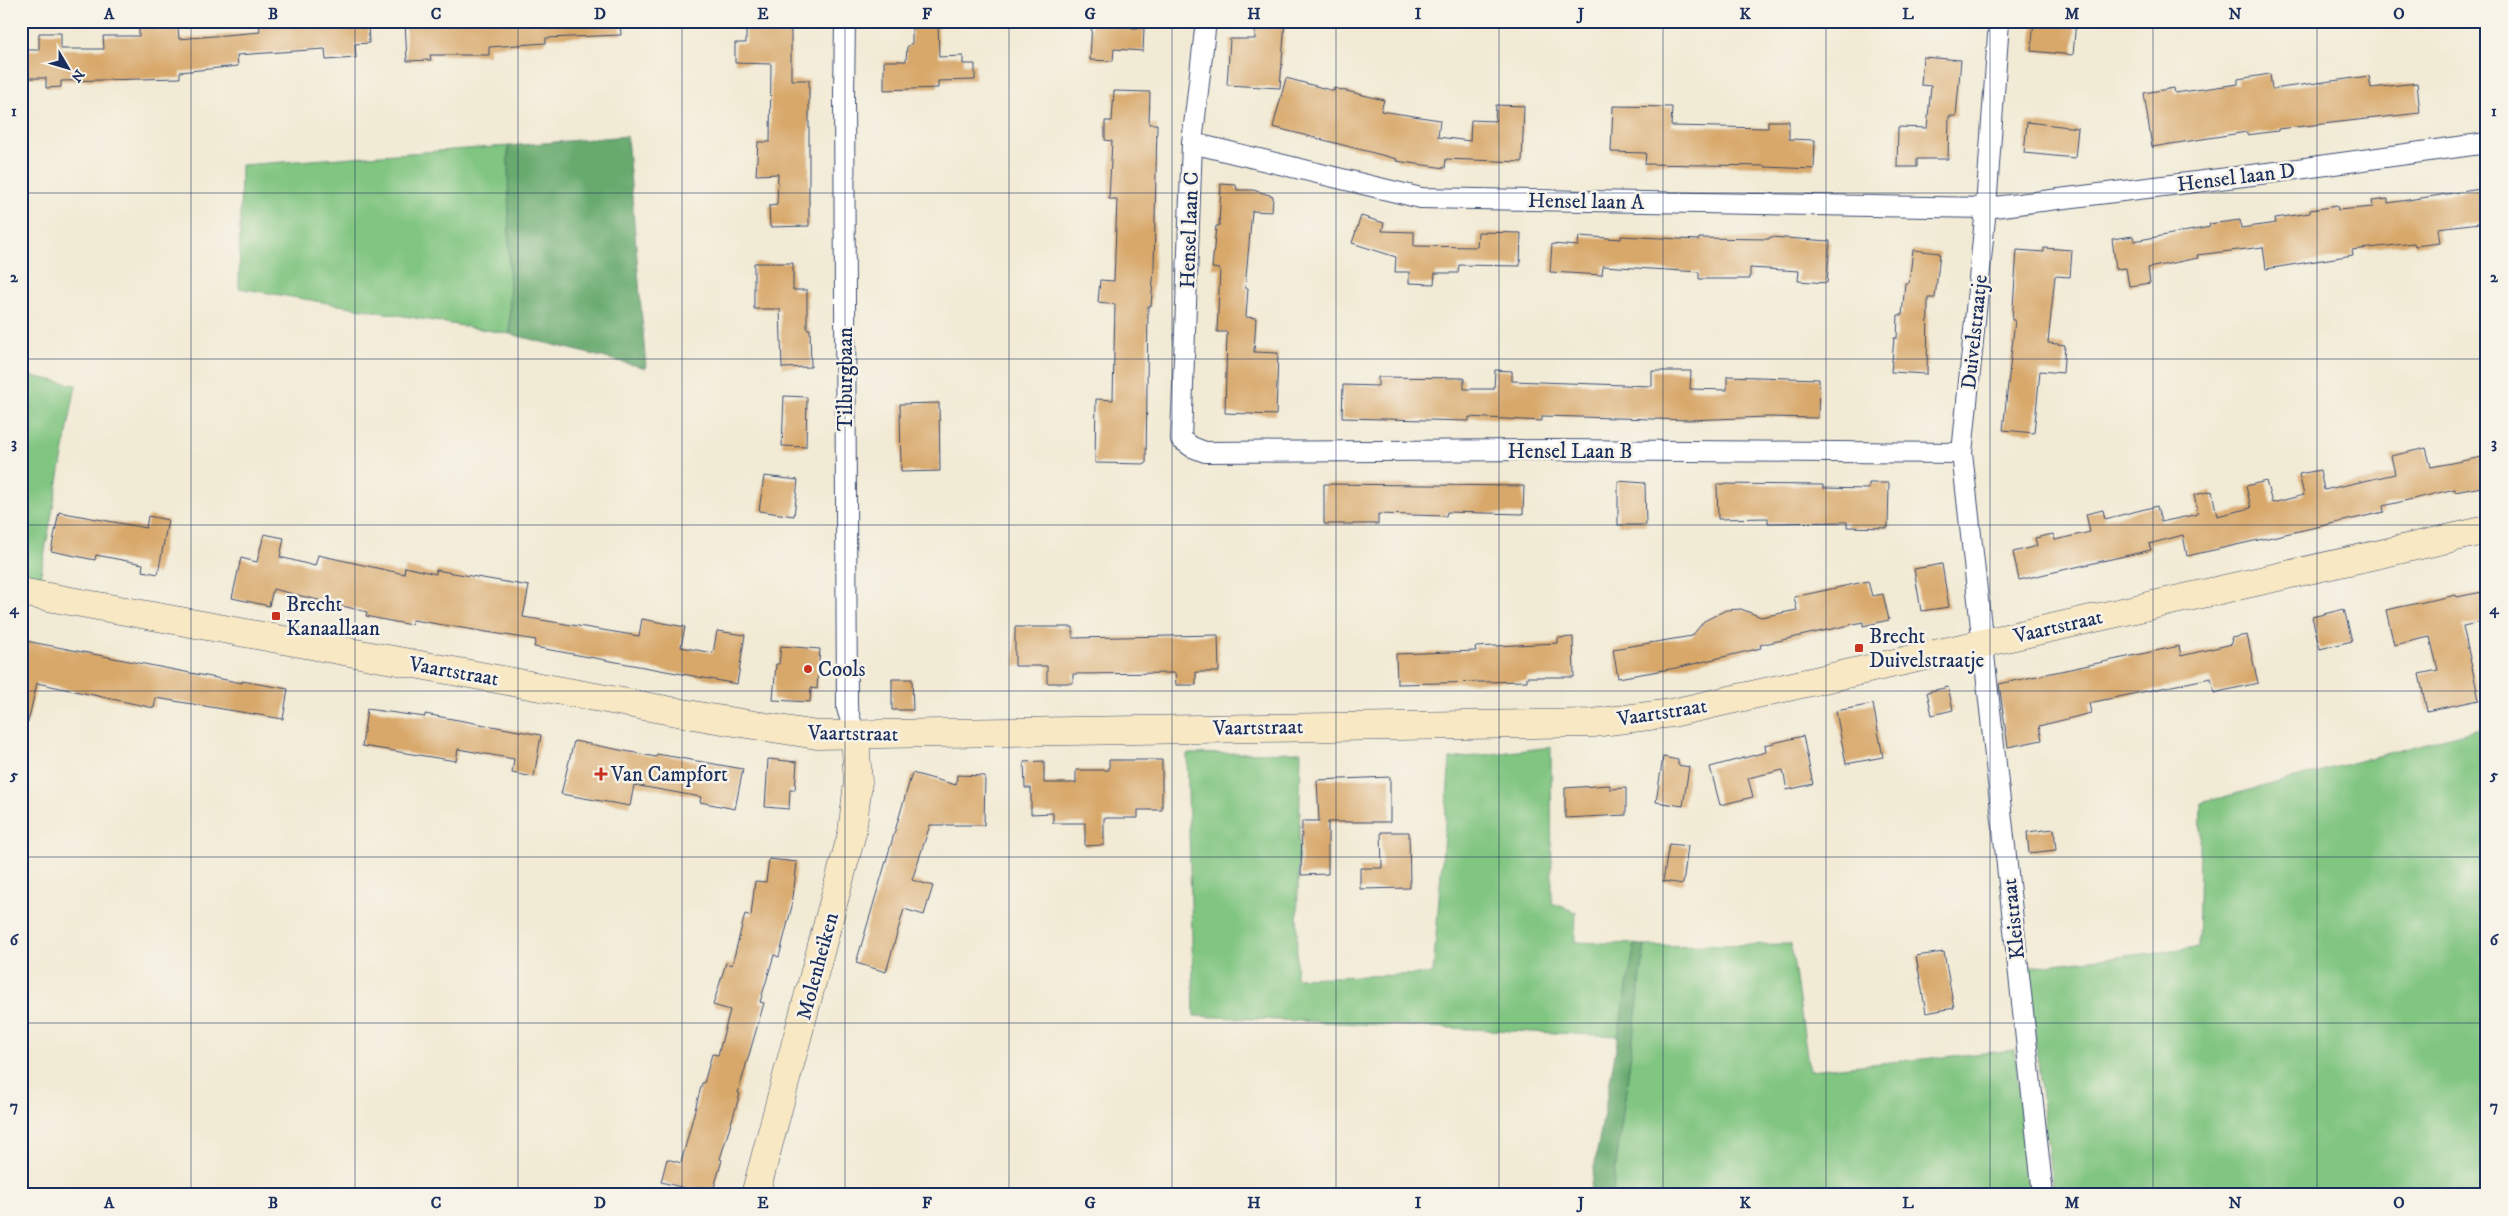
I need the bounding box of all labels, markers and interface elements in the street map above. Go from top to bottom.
text: A [103,4,115,24]
text: B [268,4,278,24]
text: C [431,4,441,24]
text: D [594,4,606,24]
text: E [757,4,769,24]
text: F [922,4,932,24]
text: G [1084,4,1096,24]
text: H [1247,4,1261,24]
text: I [1415,4,1422,24]
text: J [1576,4,1585,24]
text: K [1739,4,1751,24]
text: L [1902,4,1914,24]
text: M [2065,4,2080,24]
text: N [2228,4,2242,24]
text: O [2393,4,2405,24]
north arrow [42,42,92,92]
text: N [67,65,88,86]
text: 1 [11,101,17,121]
text: 1 [2491,101,2497,121]
street label: Hensel laan D [2176,158,2297,198]
street label: Hensel laan C [1175,171,1205,289]
street label: Hensel laan A [1528,188,1645,216]
text: 2 [10,267,19,287]
text: 2 [2490,267,2499,287]
street label: Duivelstraatje [1956,273,1994,391]
street label: Tilburgbaan [833,327,859,431]
text: 3 [11,433,17,453]
text: 3 [2491,433,2497,453]
street label: Hensel Laan B [1507,439,1633,465]
place label: Brecht Kanaallaan [286,592,380,642]
text: 4 [8,599,19,619]
text: 4 [2488,599,2499,619]
street label: Vaartstraat [2010,604,2105,650]
marker: Brecht Kanaallaan [270,610,282,622]
place label: Brecht Duivelstraatje [1869,624,1985,674]
marker: Brecht Duivelstraatje [1853,642,1865,654]
street label: Vaartstraat [406,651,501,693]
place label: Cools [818,657,866,683]
marker: Cools [802,663,814,675]
street label: Vaartstraat [1614,693,1709,733]
street label: Vaartstraat [1212,714,1304,742]
street label: Vaartstraat [807,720,899,748]
place label: Van Campfort [610,762,728,788]
text: 5 [9,765,18,785]
text: 5 [2489,765,2498,785]
marker: Van Campfort [595,768,607,780]
street label: Kleistraat [1997,877,2031,961]
street label: Molenheiken [791,910,845,1023]
text: 6 [10,930,20,950]
text: 6 [2490,930,2500,950]
text: 7 [10,1096,18,1116]
text: 7 [2490,1096,2498,1116]
text: A [103,1193,115,1213]
text: B [268,1193,278,1213]
text: C [431,1193,441,1213]
text: D [594,1193,606,1213]
text: E [757,1193,769,1213]
text: F [922,1193,932,1213]
text: G [1084,1193,1096,1213]
text: H [1247,1193,1261,1213]
text: I [1415,1193,1422,1213]
text: J [1576,1193,1585,1213]
text: K [1739,1193,1751,1213]
text: L [1902,1193,1914,1213]
text: M [2065,1193,2080,1213]
text: N [2228,1193,2242,1213]
text: O [2393,1193,2405,1213]

